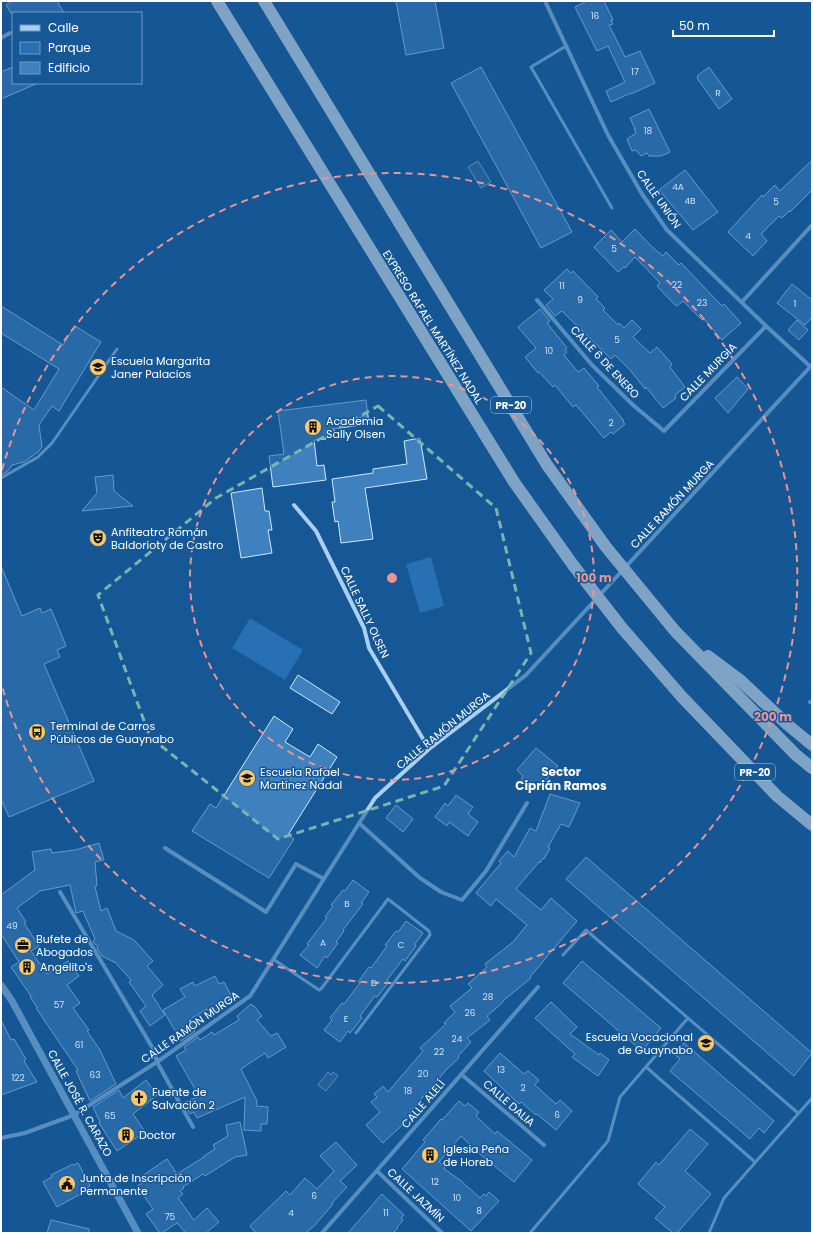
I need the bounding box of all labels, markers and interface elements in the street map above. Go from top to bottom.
house number: 16 [591,10,600,22]
legend [12,12,142,84]
scale bar [673,12,774,38]
text: 50 m [679,17,710,34]
text: Calle [48,19,79,36]
text: Parque [48,39,91,56]
text: Edificio [48,59,90,76]
house number: 17 [631,66,639,78]
house number: R [715,87,721,99]
house number: 18 [644,125,653,137]
street label: CALLE UNIÓN [633,166,685,232]
house number: 4A [672,181,684,193]
house number: 4B [684,195,696,207]
house number: 5 [773,196,779,208]
house number: 4 [745,230,751,242]
house number: 5 [611,243,617,255]
street label: EXPRESO RAFAEL MARTÍNEZ NADAL [379,247,487,407]
house number: 22 [672,279,682,291]
house number: 11 [559,280,565,292]
house number: 9 [577,294,583,306]
house number: 23 [697,297,707,309]
house number: 1 [794,298,797,310]
street label: CALLE 6 DE ENERO [567,322,643,402]
house number: 5 [614,334,620,346]
street label: CALLE MURGIA [676,339,741,405]
house number: 10 [545,345,554,357]
place label: Escuela Margarita Janer Palacios [111,353,210,382]
school or university icon: Escuela Margarita Janer Palacios [88,357,108,377]
road number: PR-20 [491,397,531,413]
place label: Academia Sally Olsen [326,413,385,442]
building icon: Academia Sally Olsen [303,417,323,437]
house number: 2 [608,417,614,429]
street label: CALLE RAMÓN MURGA [626,456,718,552]
place label: Anfiteatro Román Baldorioty de Castro [111,524,223,553]
theatre icon: Anfiteatro Román Baldorioty de Castro [88,528,108,548]
street label: CALLE SALLY OLSEN [337,563,393,661]
text: 100 m [576,569,612,586]
centre of rings [385,571,399,585]
street label: CALLE RAMÓN MURGA [393,687,494,773]
text: 200 m [754,708,792,725]
place label: Terminal de Carros Públicos de Guaynabo [50,718,174,747]
bus stop icon: Terminal de Carros Públicos de Guaynabo [27,722,47,742]
district label: Sector Ciprián Ramos [515,763,607,794]
place label: Escuela Rafael Martínez Nadal [260,764,342,793]
road number: PR-20 [735,764,775,780]
school or university icon: Escuela Rafael Martínez Nadal [237,768,257,788]
house number: B [344,898,350,910]
house number: 49 [6,920,18,932]
place label: Bufete de Abogados [36,931,93,960]
office icon: Bufete de Abogados [13,935,33,955]
house number: A [320,937,326,949]
house number: C [398,939,405,951]
building icon: Angelito's [17,957,37,977]
place label: Angelito's [40,959,93,975]
house number: D [371,977,377,989]
street label: CALLE RAMÓN MURGA [138,987,243,1067]
house number: 28 [483,991,494,1003]
house number: 57 [54,999,64,1011]
house number: 26 [465,1007,476,1019]
house number: E [344,1013,349,1025]
place label: Escuela Vocacional de Guaynabo [586,1029,693,1058]
house number: 24 [452,1033,463,1045]
school or university icon: Escuela Vocacional de Guaynabo [696,1033,716,1053]
house number: 61 [75,1039,83,1051]
house number: 22 [434,1046,444,1058]
street label: CALLE JOSÉ R. CARAZO [44,1047,116,1160]
house number: 13 [497,1064,505,1076]
house number: 20 [418,1068,429,1080]
house number: 63 [89,1069,101,1081]
house number: 122 [11,1072,25,1084]
street label: CALLE ALELÍ [398,1076,449,1132]
street label: CALLE DALIA [480,1076,539,1130]
house number: 2 [520,1082,526,1094]
place label: Fuente de Salvación 2 [152,1084,215,1113]
house number: 18 [404,1085,413,1097]
church icon: Fuente de Salvación 2 [129,1088,149,1108]
house number: 6 [554,1109,560,1121]
house number: 65 [104,1110,116,1122]
building icon: Doctor [116,1125,136,1145]
place label: Doctor [139,1127,176,1143]
place label: Iglesia Peña de Horeb [443,1141,509,1170]
building icon: Iglesia Peña de Horeb [420,1145,440,1165]
street label: CALLE JAZMÍN [384,1164,448,1226]
place label: Junta de Inscripción Permanente [80,1170,191,1199]
public building icon: Junta de Inscripción Permanente [57,1174,77,1194]
house number: 12 [431,1176,439,1188]
house number: 6 [311,1190,317,1202]
house number: 10 [453,1192,462,1204]
house number: 8 [476,1205,482,1217]
house number: 4 [288,1207,294,1219]
house number: 11 [383,1207,389,1219]
house number: 75 [165,1211,176,1223]

